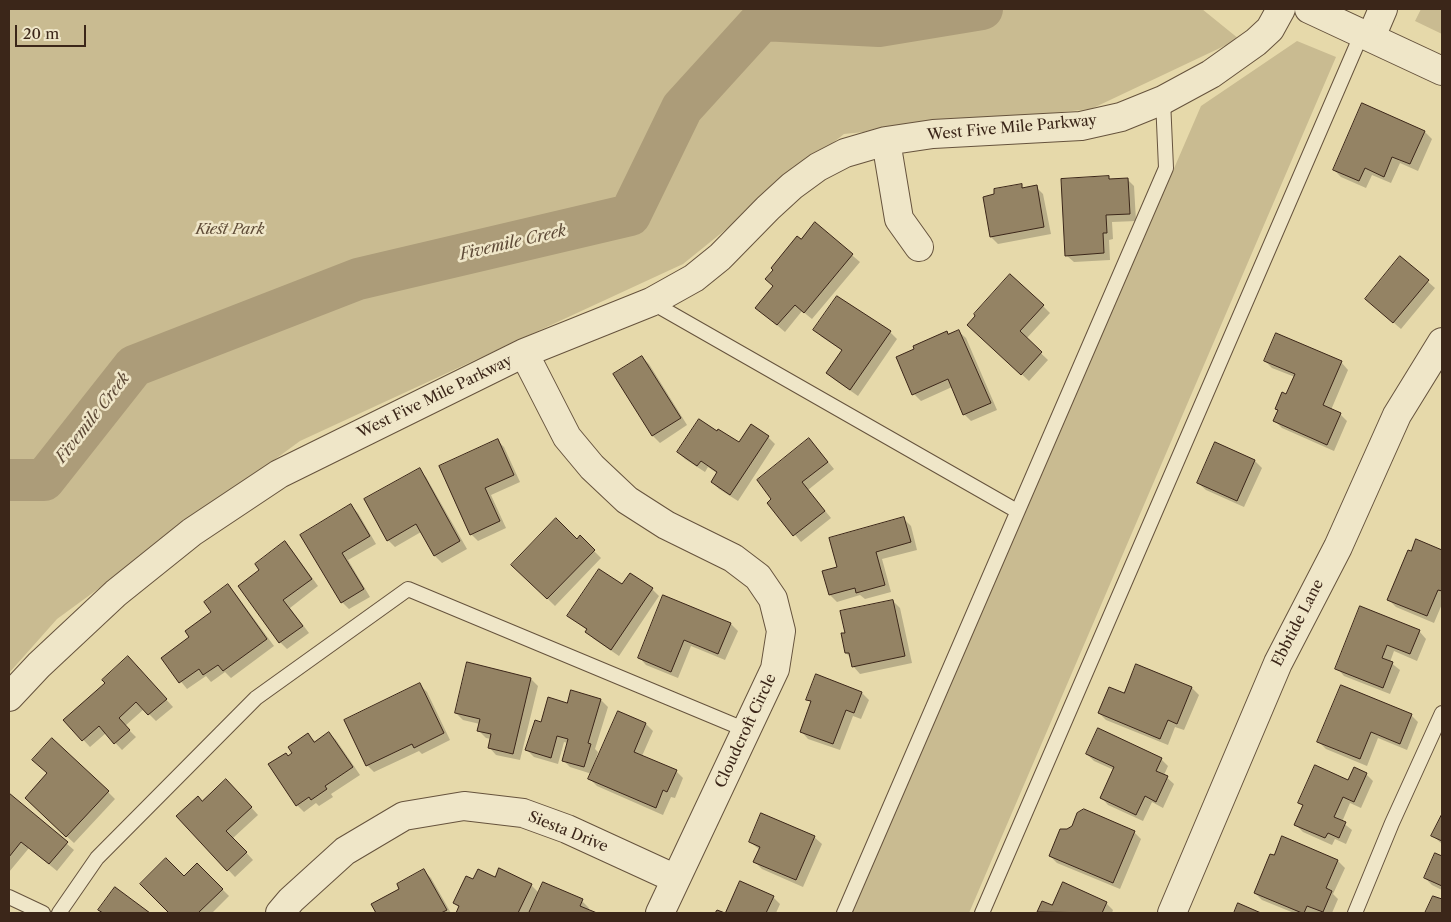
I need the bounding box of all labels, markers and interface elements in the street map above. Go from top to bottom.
scale bar [18,15,89,47]
text: 20 m [23,24,59,43]
street label: West Five Mile Parkway [926,112,1098,144]
park label: Kiest Park [195,221,265,239]
water label: Fivemile Creek [458,221,568,265]
street label: West Five Mile Parkway [355,352,515,442]
water label: Fivemile Creek [52,369,134,467]
street label: Ebbtide Lane [1268,576,1328,670]
street label: Cloudcroft Circle [712,671,780,791]
street label: Siesta Drive [525,808,611,856]

